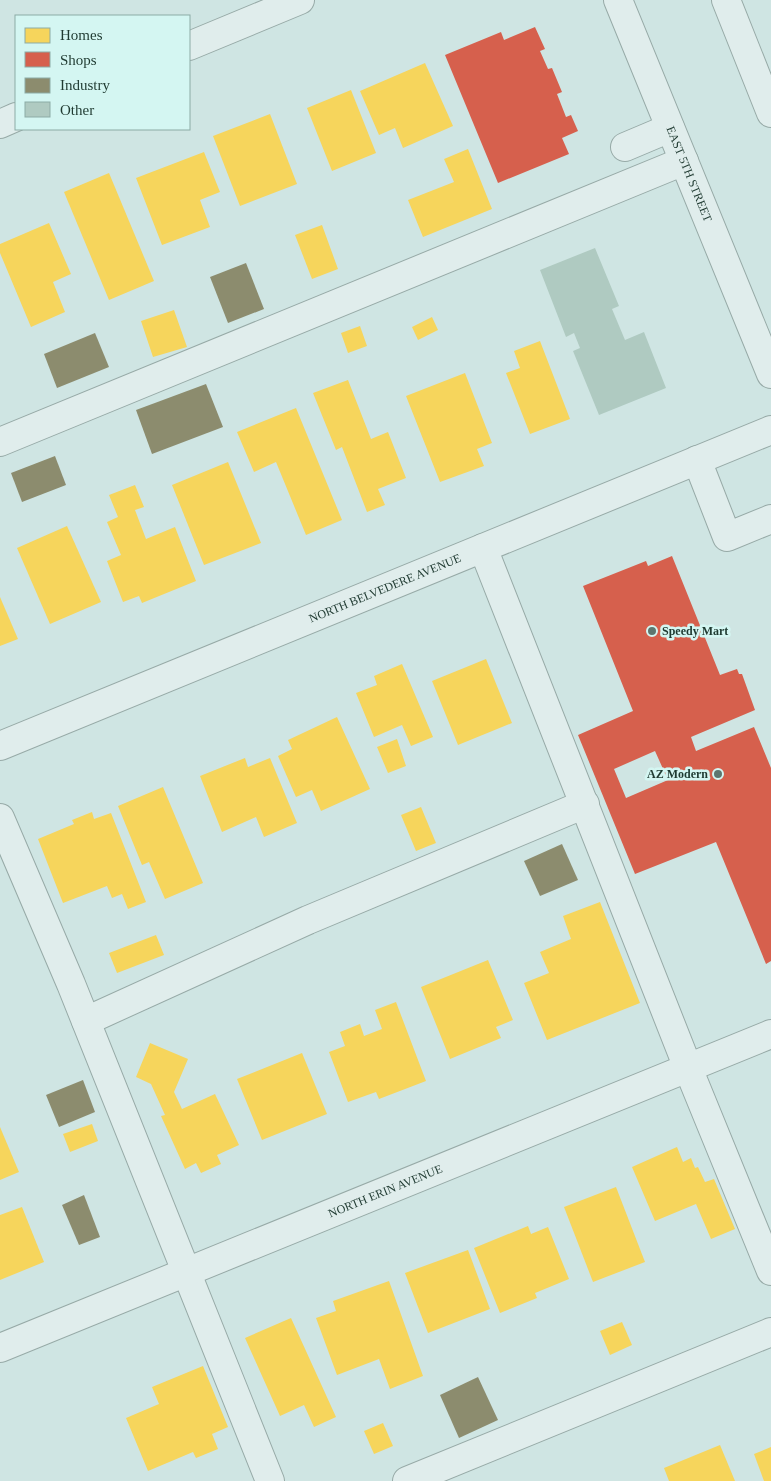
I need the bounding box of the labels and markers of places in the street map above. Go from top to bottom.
place label: Speedy Mart [662,624,728,638]
marker: Speedy Mart [646,625,658,637]
place label: AZ Modern [647,767,708,781]
marker: AZ Modern [712,768,724,780]

